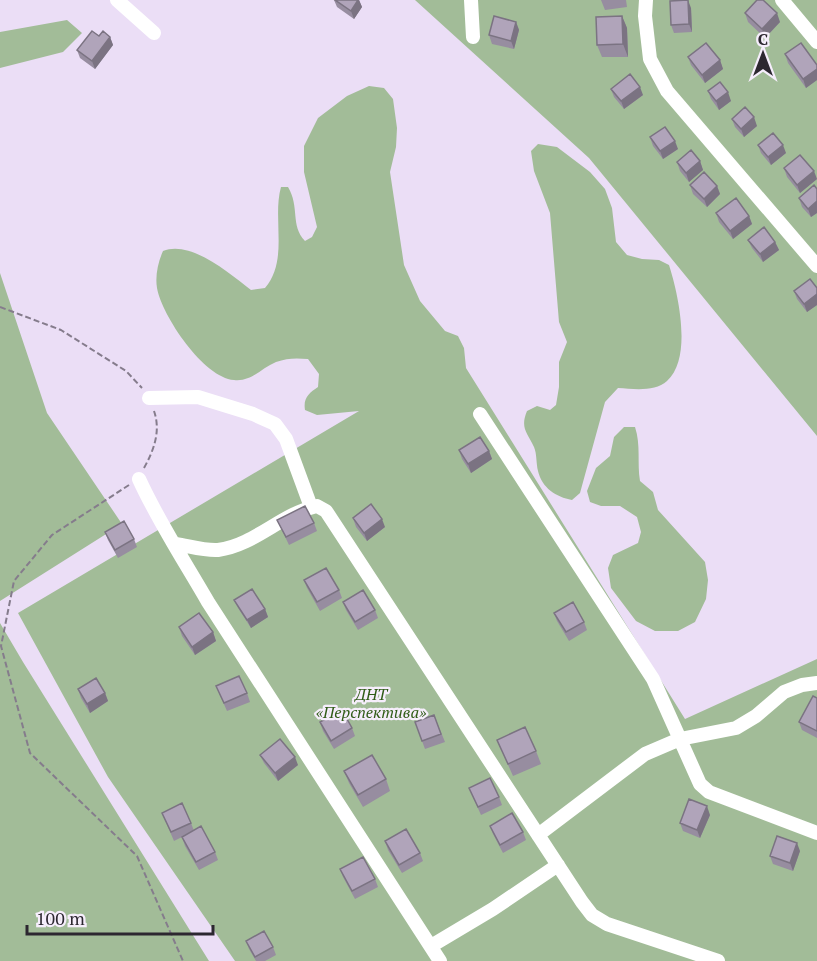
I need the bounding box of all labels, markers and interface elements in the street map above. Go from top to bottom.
north arrow [733,24,793,84]
text: С [758,28,768,50]
park label: ДНТ «Перспектива» [316,683,427,723]
scale bar [27,898,213,936]
text: 100 m [36,906,85,930]

